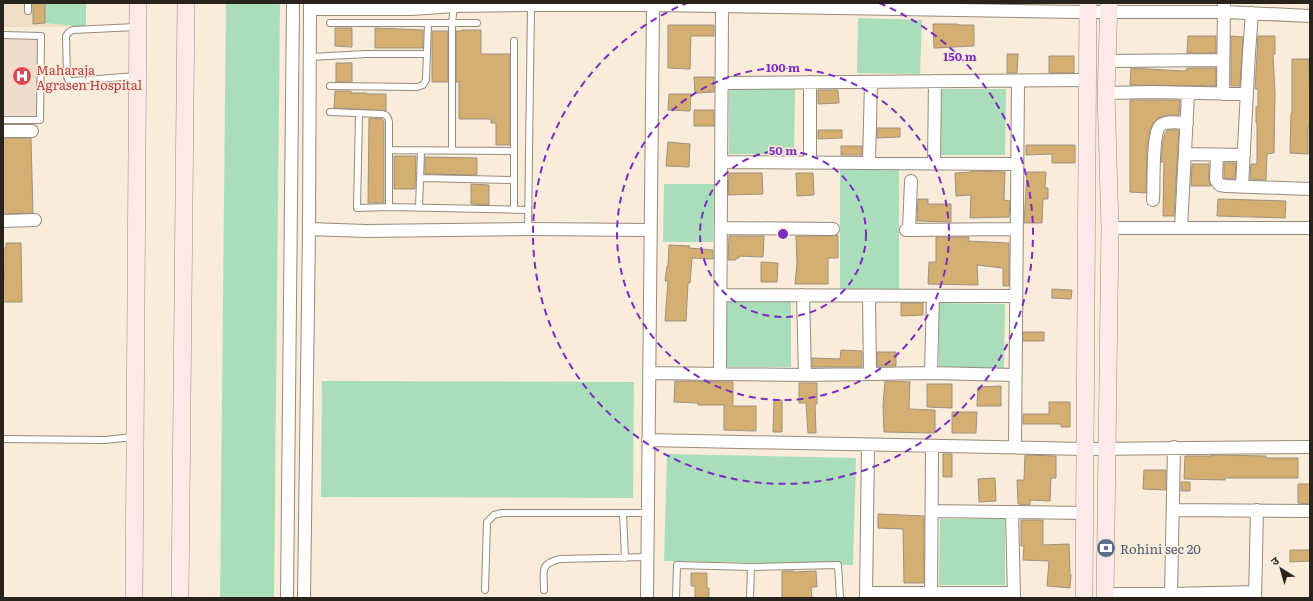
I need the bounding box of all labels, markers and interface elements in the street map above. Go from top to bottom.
text: 150 m [943,47,977,65]
text: 100 m [766,58,800,76]
place label: Maharaja Agrasen Hospital [36,60,143,94]
hospital icon: Maharaja Agrasen Hospital [11,65,33,87]
text: 50 m [769,141,797,159]
centre of rings [776,227,790,241]
bank icon: Rohini sec 20 [1095,537,1117,559]
place label: Rohini sec 20 [1120,539,1201,558]
north arrow [1261,549,1301,589]
text: उ [1267,552,1282,569]

